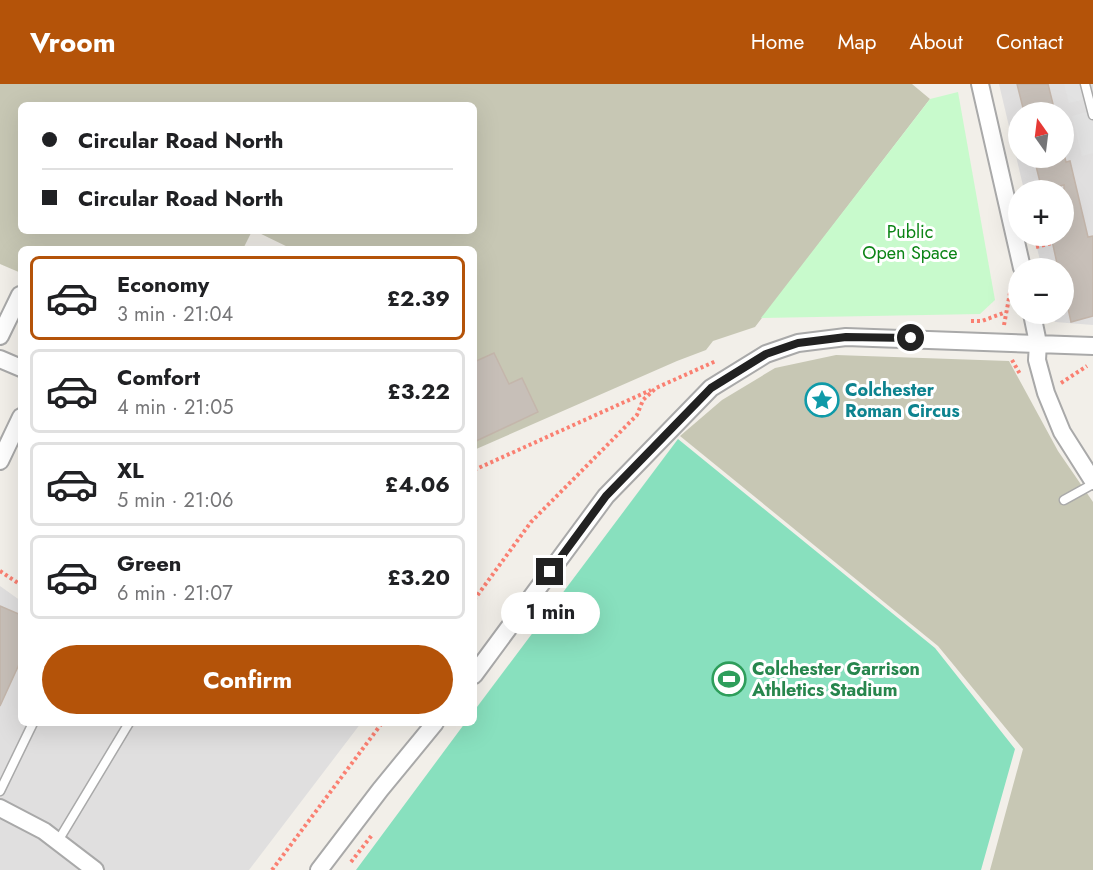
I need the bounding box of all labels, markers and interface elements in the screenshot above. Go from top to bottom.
text: Vroom [30,22,116,63]
text: Home [751,27,804,57]
text: Map [837,27,877,57]
text: About [910,27,963,57]
text: Contact [996,27,1063,57]
north arrow [1008,102,1074,168]
map controls [1008,102,1074,324]
text: Circular Road North [78,124,283,156]
button: + [1008,180,1074,246]
text: Circular Road North [78,182,283,214]
park label: Public Open Space [862,219,958,266]
button: − [1008,258,1074,324]
text: Economy [117,268,209,300]
icon: car [45,271,99,325]
text: £2.39 [387,282,450,314]
text: 3 min · 21:04 [117,300,233,329]
route start [897,324,924,351]
text: Comfort [117,361,200,393]
icon: car [45,364,99,418]
text: £3.22 [387,375,450,407]
place label: Colchester Roman Circus [845,377,960,424]
place icon: Colchester Roman Circus [804,382,840,418]
text: 4 min · 21:05 [117,393,234,422]
text: XL [117,454,144,486]
icon: car [45,457,99,511]
text: £4.06 [385,468,450,500]
text: 5 min · 21:06 [117,486,233,515]
text: Green [117,547,181,579]
icon: car [45,550,99,604]
route end [536,558,563,585]
text: £3.20 [387,561,450,593]
text: 6 min · 21:07 [117,579,233,608]
callout: 1 min [500,593,600,635]
text: 1 min [526,598,575,627]
button: Confirm [42,645,453,714]
place label: Colchester Garrison Athletics Stadium [751,656,920,703]
sports icon: Colchester Garrison Athletics Stadium [711,661,747,697]

